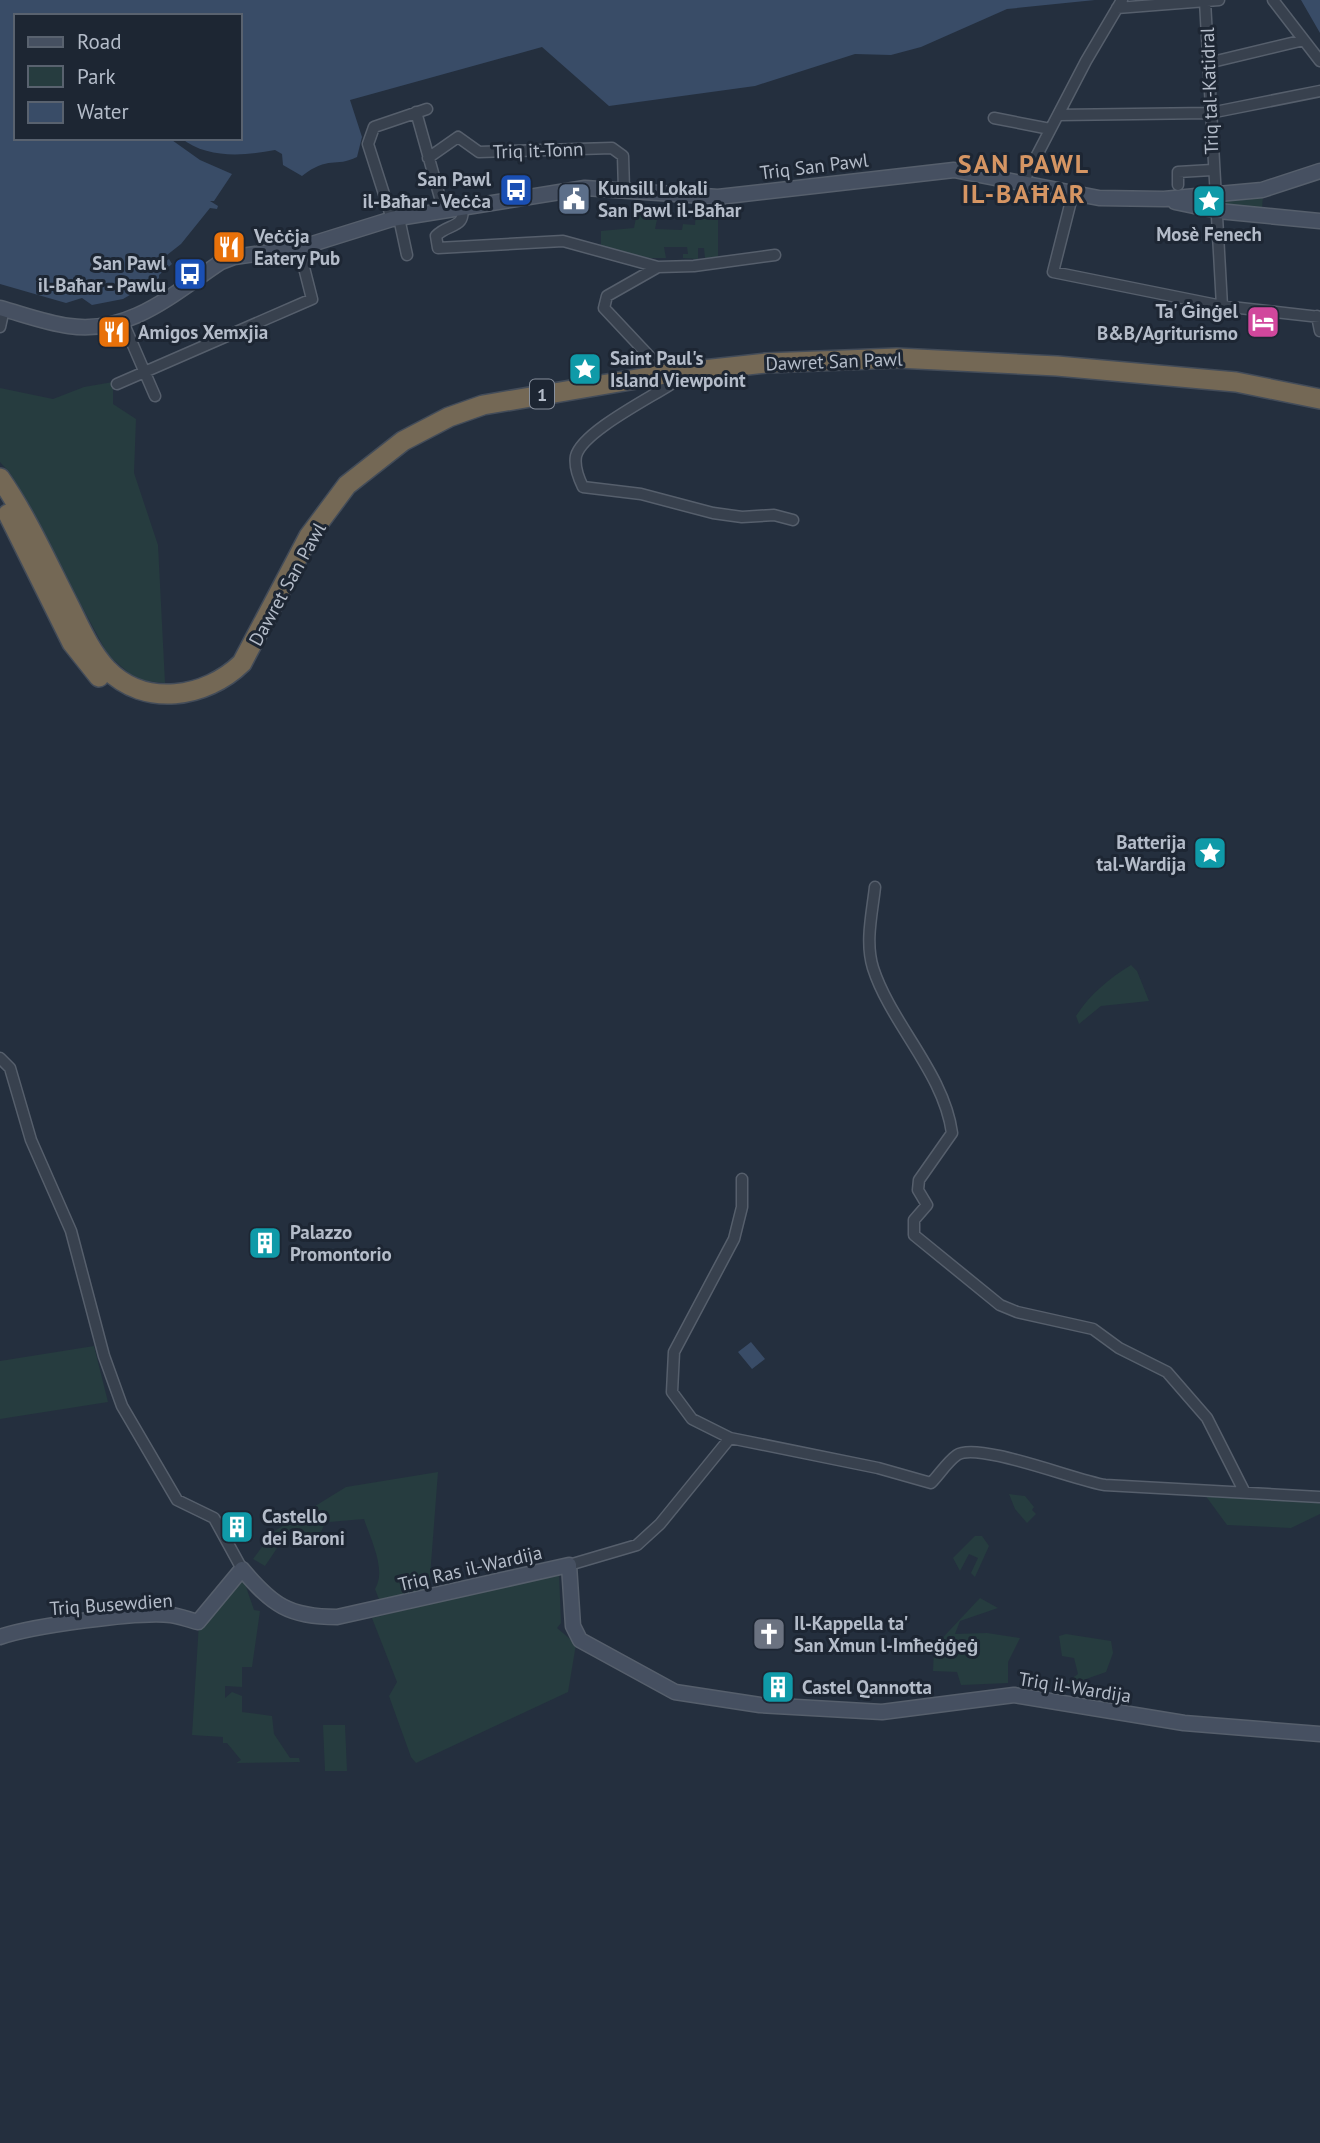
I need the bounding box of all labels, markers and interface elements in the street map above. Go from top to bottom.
legend [14,14,242,140]
street label: Triq tal-Katidral [1195,27,1223,155]
text: Road [77,28,121,55]
text: Park [77,63,116,90]
text: Water [77,98,129,125]
street label: Triq it-Tonn [492,136,584,164]
street label: Triq San Pawl [758,147,870,185]
district label: SAN PAWL IL-BAĦAR [958,147,1090,210]
place label: San Pawl il-Baħar - Veċċa [362,167,491,213]
bus stop icon: San Pawl il-Baħar - Veċċa [497,171,535,209]
place label: Kunsill Lokali San Pawl il-Baħar [598,176,742,222]
public building icon: Kunsill Lokali San Pawl il-Baħar [555,180,593,218]
place icon: Mosè Fenech [1190,182,1228,220]
place label: Mosè Fenech [1156,222,1262,246]
place label: Veċċja Eatery Pub [253,224,340,270]
restaurant icon: Veċċja Eatery Pub [210,228,248,266]
place label: San Pawl il-Baħar - Pawlu [38,251,166,297]
bus stop icon: San Pawl il-Baħar - Pawlu [171,255,209,293]
place label: Ta' Ġinġel B&B/Agriturismo [1097,299,1238,345]
hotel icon: Ta' Ġinġel B&B/Agriturismo [1244,303,1282,341]
restaurant icon: Amigos Xemxjia [95,313,133,351]
place label: Amigos Xemxjia [138,320,268,344]
place label: Saint Paul's Island Viewpoint [610,346,746,392]
street label: Dawret San Pawl [765,347,903,375]
place icon: Saint Paul's Island Viewpoint [566,350,604,388]
road number: 1 [530,380,554,408]
street label: Dawret San Pawl [243,518,331,650]
place label: Batterija tal-Wardija [1096,830,1186,876]
place icon: Batterija tal-Wardija [1191,834,1229,872]
place label: Palazzo Promontorio [290,1220,392,1266]
building icon: Palazzo Promontorio [246,1224,284,1262]
place label: Castello dei Baroni [262,1504,345,1550]
building icon: Castello dei Baroni [218,1508,256,1546]
street label: Triq Ras il-Wardija [396,1540,544,1596]
street label: Triq Busewdien [49,1588,173,1620]
place label: Il-Kappella ta' San Xmun l-Imħeġġeġ [794,1611,978,1657]
church icon: Il-Kappella ta' San Xmun l-Imħeġġeġ [750,1615,788,1653]
street label: Triq il-Wardija [1017,1666,1133,1708]
building icon: Castel Qannotta [759,1668,797,1706]
place label: Castel Qannotta [802,1675,932,1699]

